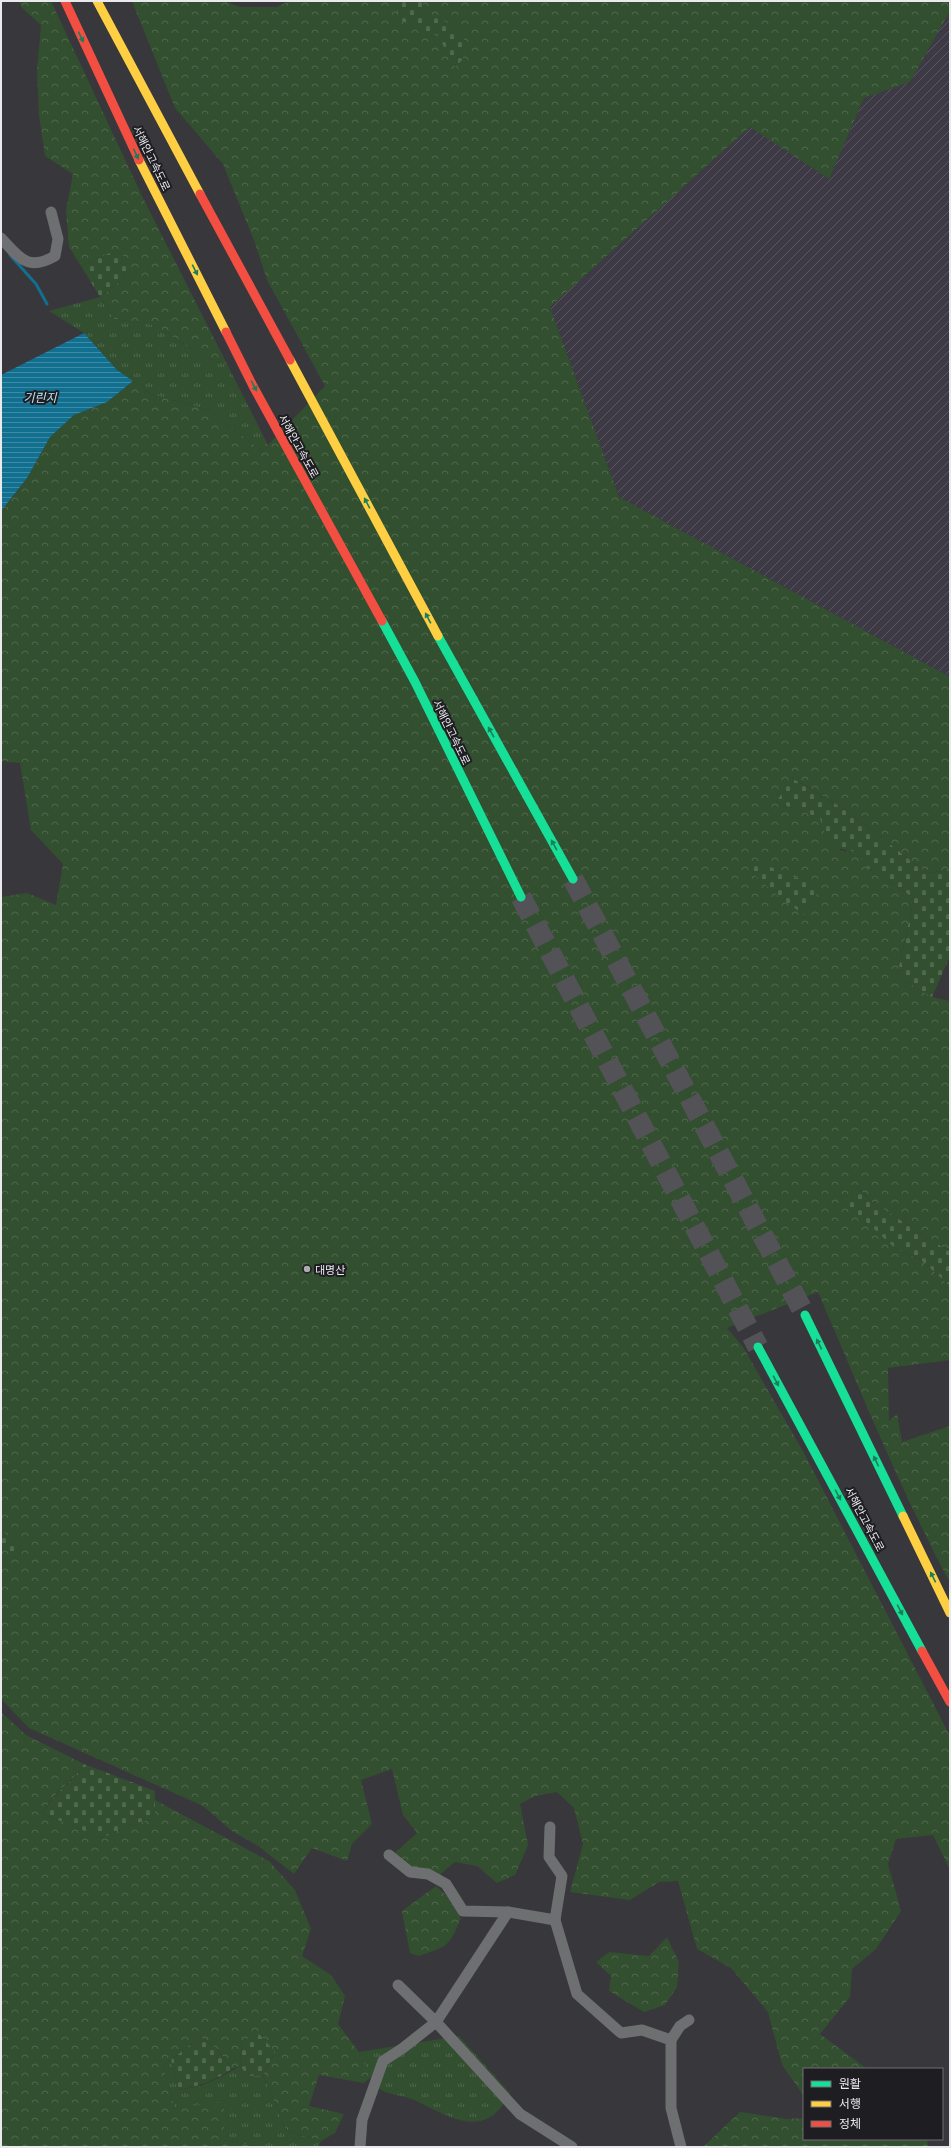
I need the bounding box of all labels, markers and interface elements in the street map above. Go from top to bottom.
one-way arrow [78,31,84,42]
street label: 서해안고속도로 [130,123,174,193]
one-way arrow [134,149,140,161]
one-way arrow [192,265,198,276]
one-way arrow [250,381,257,392]
water label: 기린지 [23,389,58,406]
street label: 서해안고속도로 [275,411,323,481]
one-way arrow [363,497,370,509]
one-way arrow [424,612,431,624]
street label: 서해안고속도로 [430,697,474,767]
one-way arrow [487,726,494,737]
one-way arrow [551,839,557,851]
place label: 대명산 [315,1262,345,1277]
marker: 대명산 [302,1264,312,1274]
one-way arrow [816,1338,822,1350]
one-way arrow [773,1375,780,1387]
one-way arrow [873,1455,879,1466]
street label: 서해안고속도로 [842,1484,888,1554]
one-way arrow [835,1489,842,1501]
one-way arrow [930,1572,936,1583]
one-way arrow [897,1604,903,1615]
legend [803,2068,943,2140]
text: 원활 [839,2075,861,2092]
text: 서행 [839,2095,861,2112]
text: 정체 [839,2115,861,2132]

